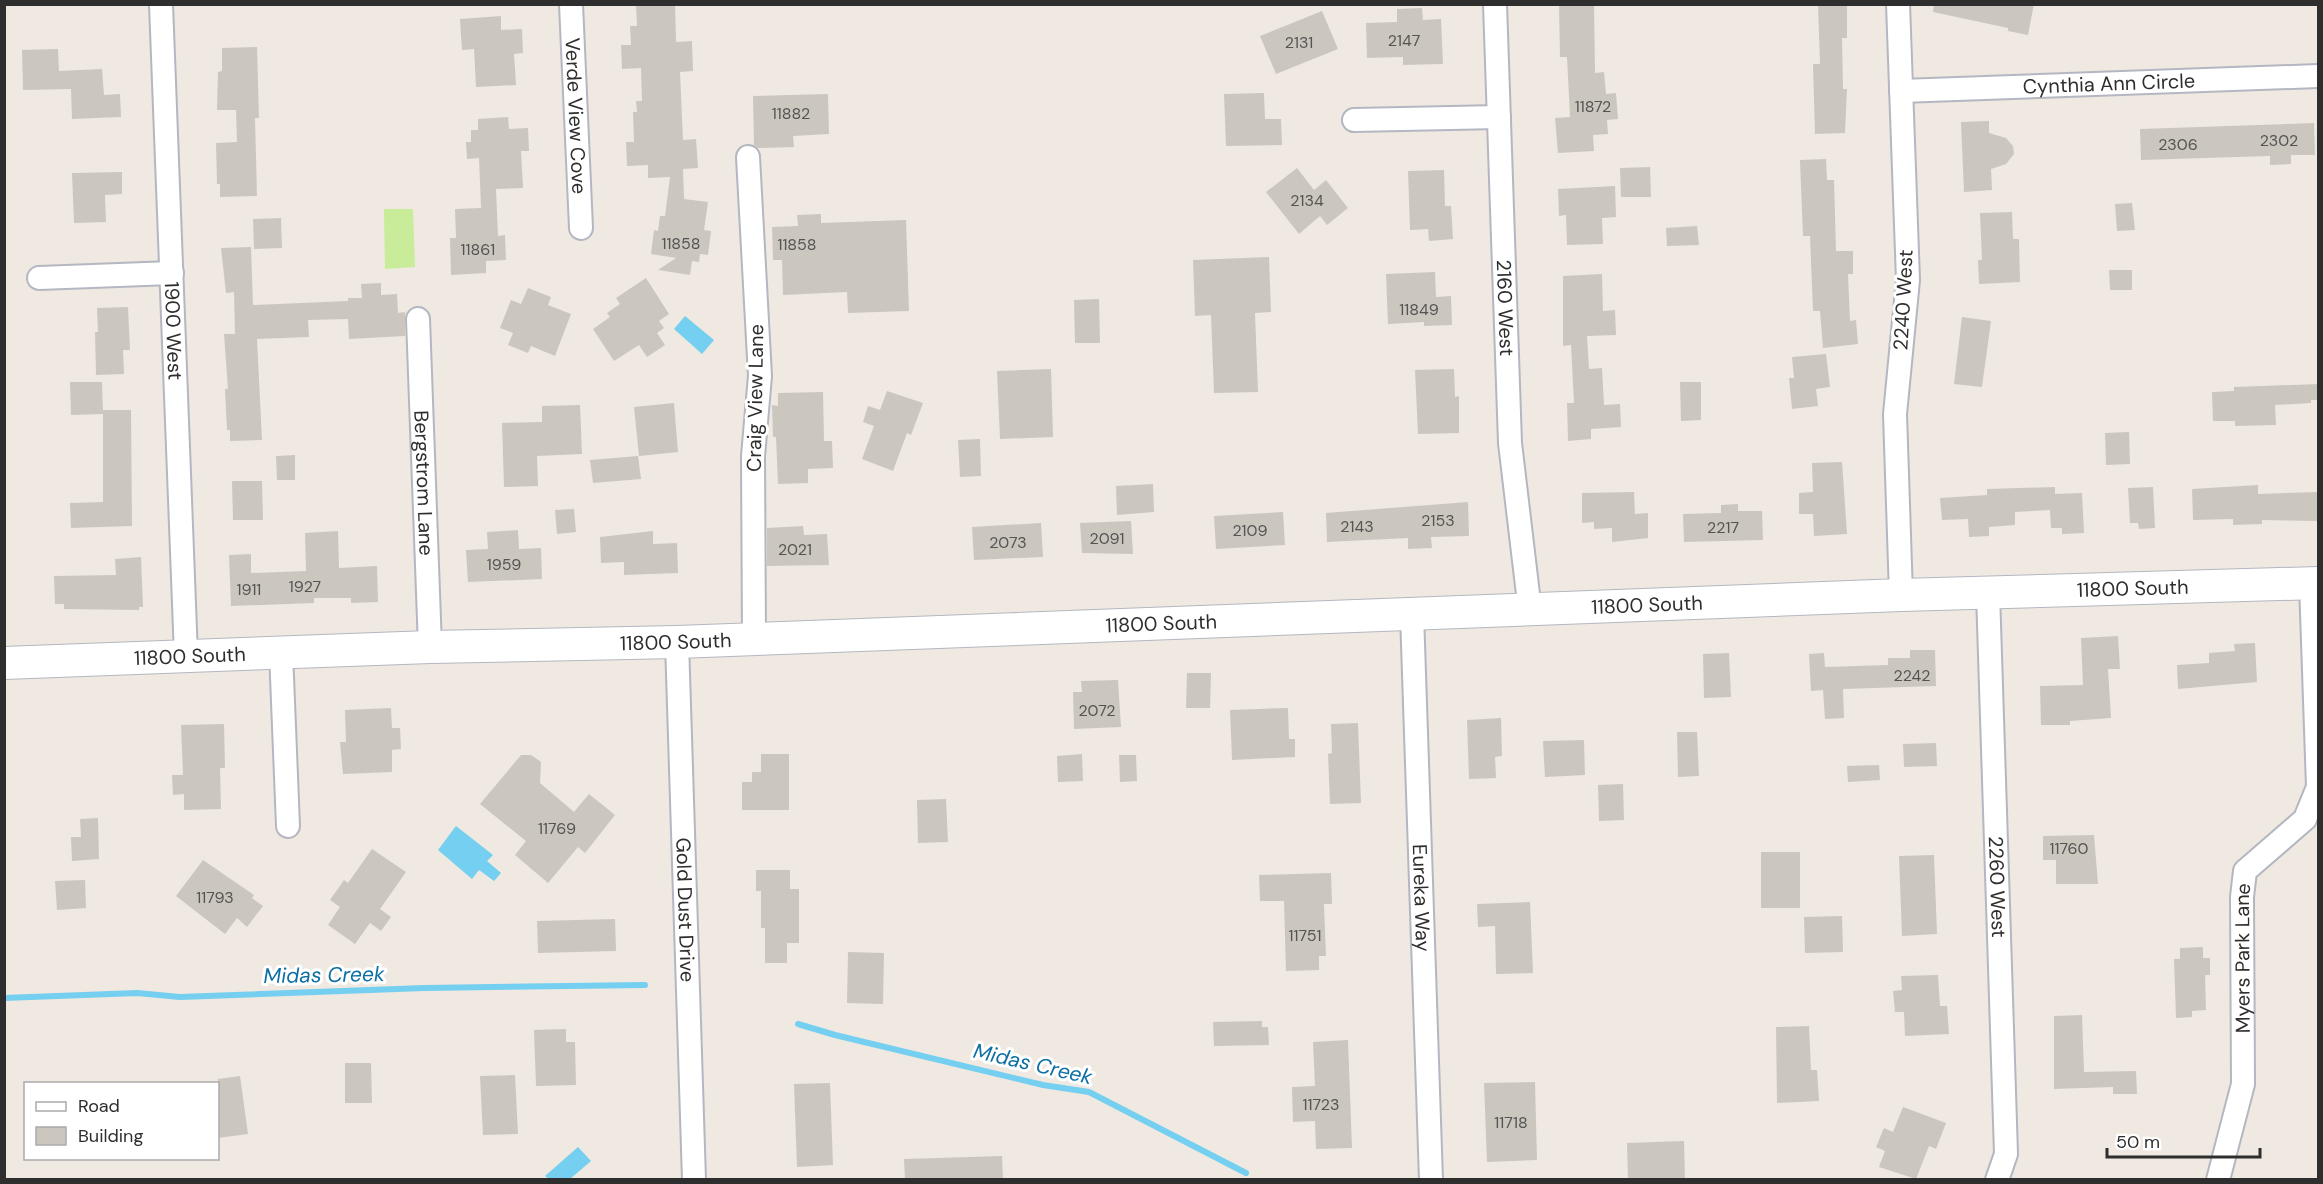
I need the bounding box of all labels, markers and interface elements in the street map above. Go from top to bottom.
house number: 2147 [1388,30,1420,51]
house number: 2131 [1285,32,1313,53]
street label: Verde View Cove [560,37,592,195]
street label: Cynthia Ann Circle [2022,67,2195,100]
house number: 11872 [1575,96,1611,117]
house number: 11882 [772,103,810,124]
house number: 2302 [2260,130,2298,151]
house number: 2306 [2158,134,2198,155]
house number: 2134 [1290,190,1324,211]
house number: 11858 [661,233,701,254]
house number: 11858 [777,234,817,255]
house number: 11861 [461,239,495,260]
street label: 2240 West [1887,249,1919,351]
street label: 2160 West [1491,259,1520,357]
street label: 1900 West [159,281,188,381]
house number: 11849 [1399,299,1439,320]
street label: Craig View Lane [741,324,769,472]
street label: Bergstrom Lane [408,410,440,556]
house number: 2153 [1421,510,1455,531]
house number: 2143 [1340,516,1374,537]
house number: 2217 [1707,517,1739,538]
house number: 2109 [1232,520,1268,541]
house number: 2091 [1090,528,1124,549]
house number: 2073 [989,532,1027,553]
house number: 2021 [778,539,812,560]
house number: 1959 [487,554,521,575]
street label: 11800 South [2076,574,2189,603]
house number: 1927 [289,576,321,597]
house number: 1911 [237,579,261,600]
street label: 11800 South [1591,590,1703,620]
street label: 11800 South [1105,608,1218,639]
street label: 11800 South [620,627,732,656]
street label: 11800 South [134,641,246,671]
house number: 2242 [1893,665,1931,686]
house number: 2072 [1078,700,1116,721]
house number: 11769 [538,818,576,839]
street label: 2260 West [1983,836,2012,938]
street label: Gold Dust Drive [670,837,701,983]
house number: 11760 [2049,838,2089,859]
street label: Eureka Way [1407,844,1436,952]
street label: Myers Park Lane [2229,882,2257,1033]
house number: 11793 [196,887,234,908]
house number: 11751 [1289,925,1321,946]
water label: Midas Creek [263,960,385,990]
water label: Midas Creek [971,1037,1095,1091]
legend [24,1082,219,1160]
text: Road [78,1094,120,1118]
house number: 11723 [1303,1094,1339,1115]
house number: 11718 [1494,1112,1528,1133]
scale bar [2107,1121,2260,1159]
text: Building [78,1124,143,1148]
text: 50 m [2116,1130,2160,1154]

